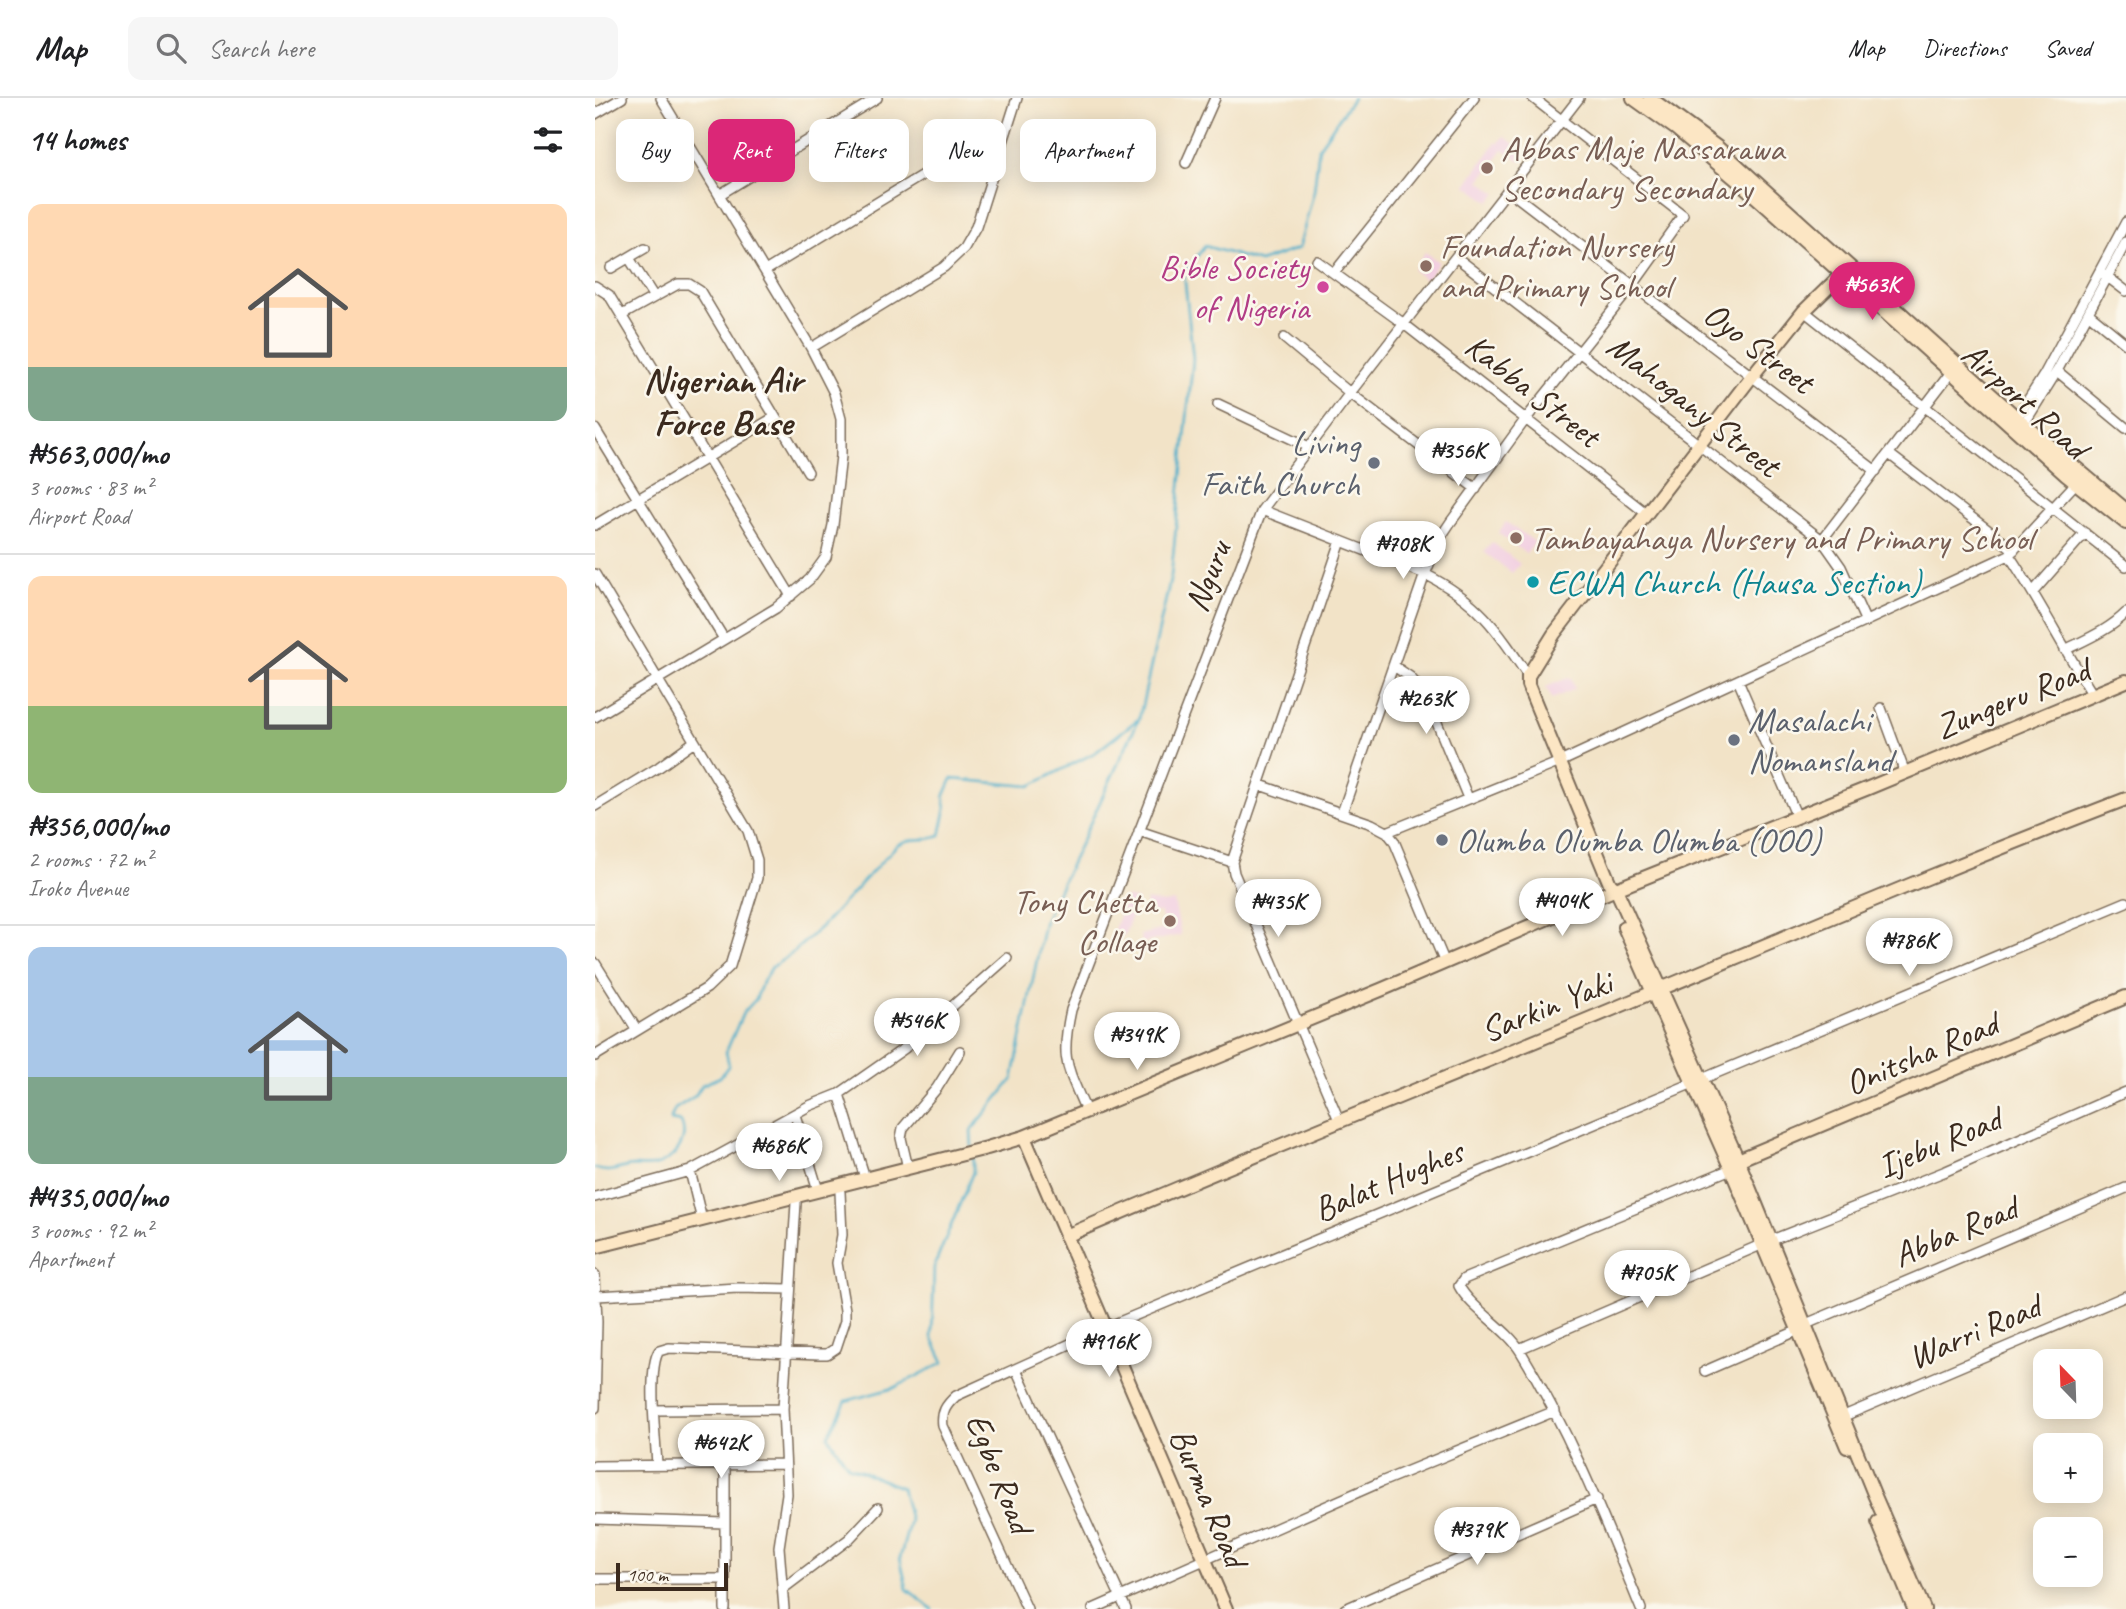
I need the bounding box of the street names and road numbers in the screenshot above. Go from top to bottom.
street label: Oyo Street [1695,291,1825,405]
street label: Kabba Street [1456,323,1612,459]
street label: Mahogany Street [1598,324,1792,489]
street label: Airport Road [1952,332,2101,472]
street label: Nguru [1174,532,1242,618]
street label: Zungeru Road [1928,645,2101,750]
street label: Sarkin Yaki [1474,958,1622,1053]
street label: Onitsha Road [1838,999,2009,1106]
street label: Ijebu Road [1871,1094,2013,1189]
street label: Balat Hughes [1307,1128,1473,1232]
street label: Abba Road [1886,1183,2029,1278]
street label: Warri Road [1901,1281,2052,1379]
street label: Egbe Road [955,1407,1046,1544]
street label: Burma Road [1159,1421,1260,1578]

